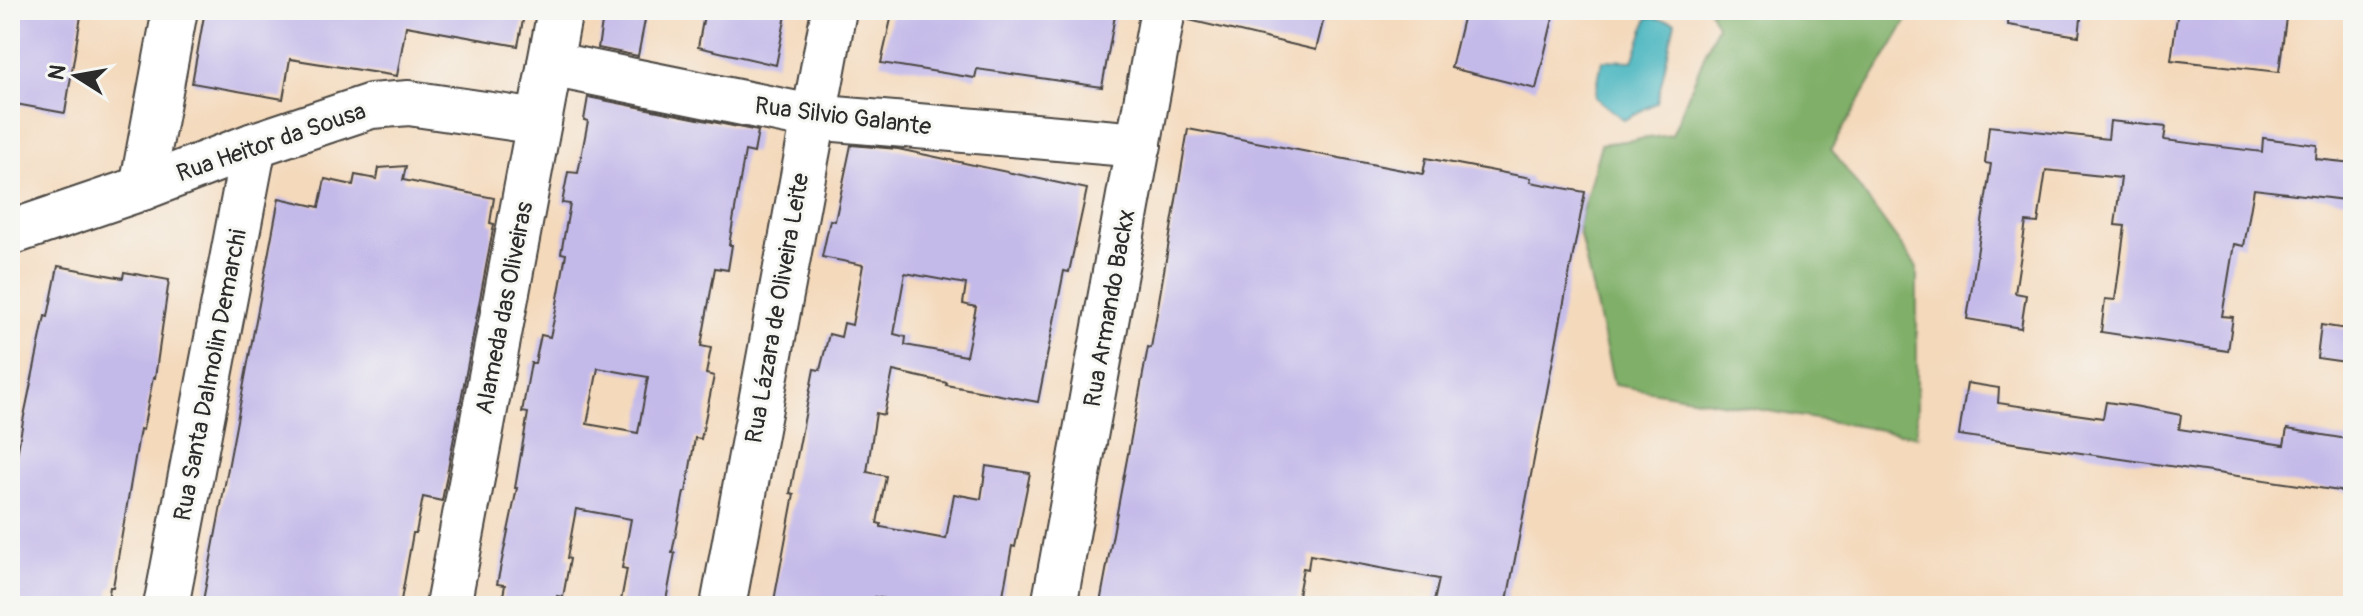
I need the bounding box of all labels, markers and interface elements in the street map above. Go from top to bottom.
north arrow [36,36,116,116]
text: N [42,62,73,82]
street label: Rua Silvio Galante [753,91,933,142]
street label: Rua Heitor da Sousa [173,97,369,188]
street label: Rua Lázara de Oliveira Leite [739,171,816,445]
street label: Alameda das Oliveiras [470,199,539,417]
street label: Rua Armando Backx [1078,207,1141,409]
street label: Rua Santa Dalmolin Demarchi [168,227,253,523]

